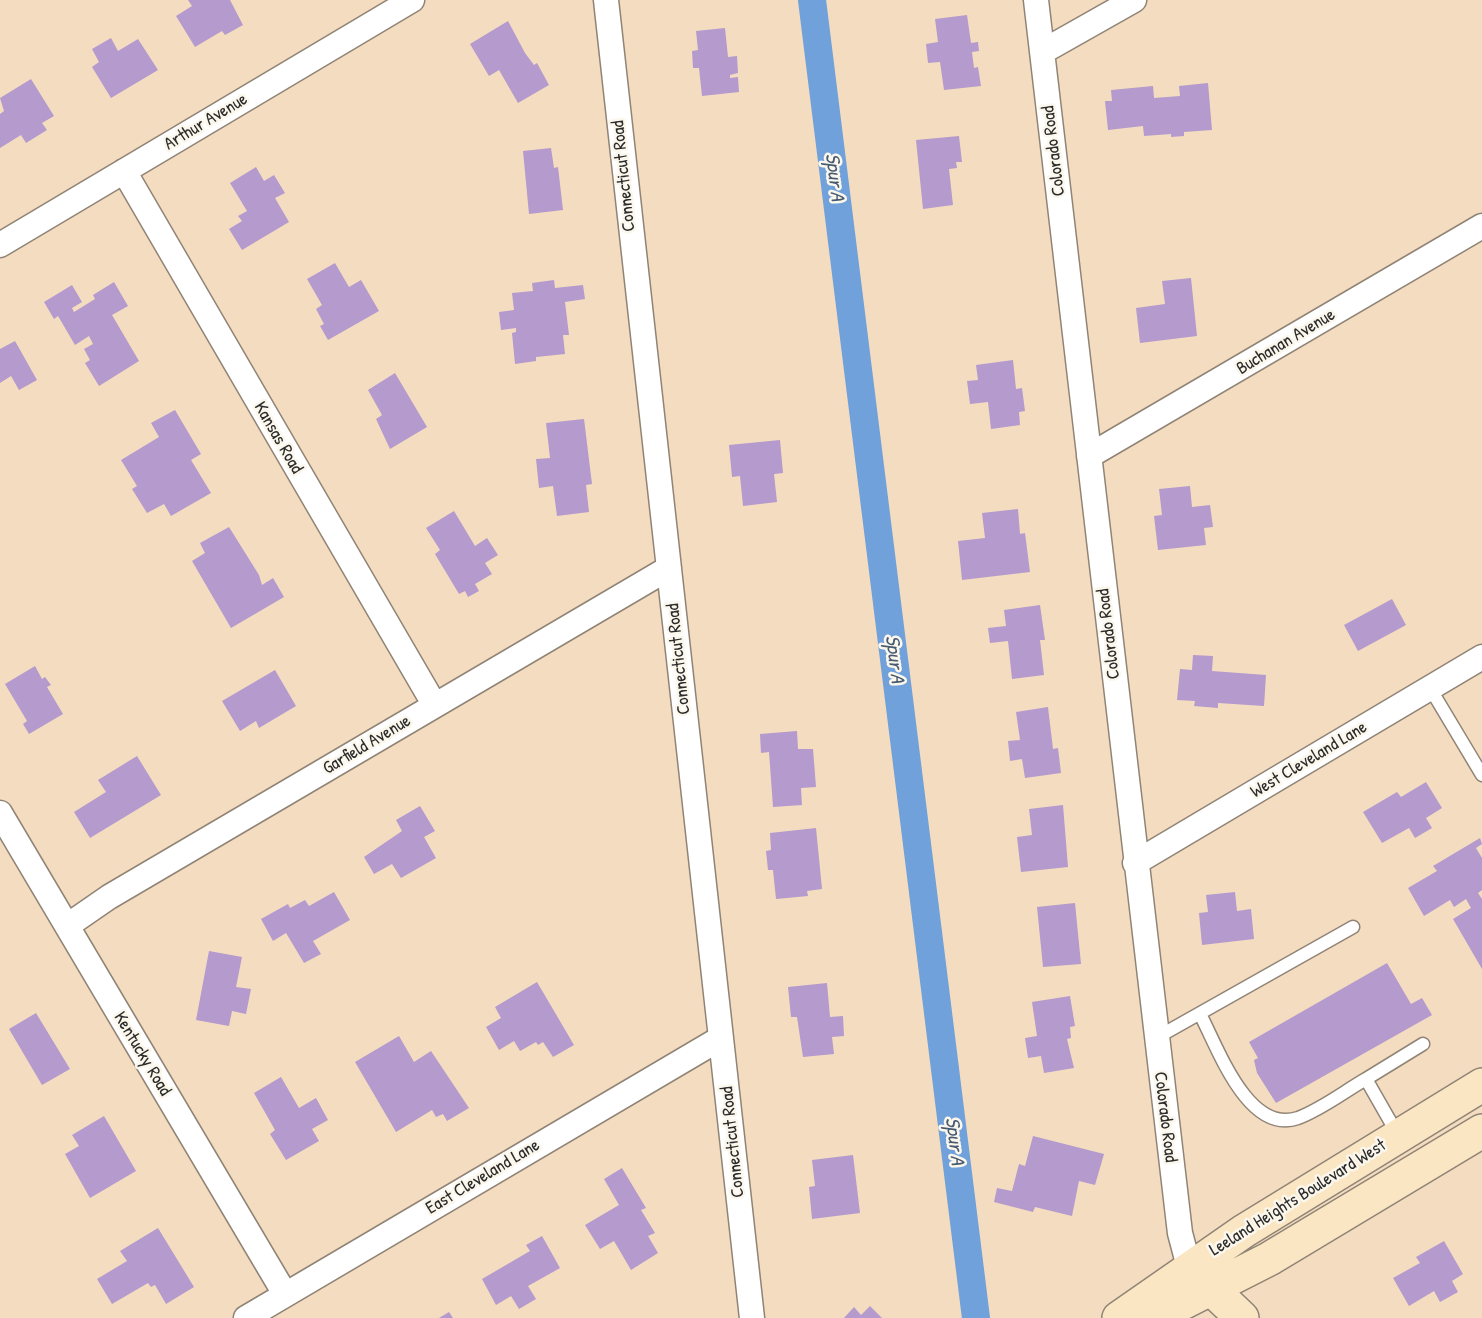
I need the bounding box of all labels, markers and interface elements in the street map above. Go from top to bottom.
street label: Arthur Avenue [160,89,252,155]
street label: Colorado Road [1038,104,1070,198]
street label: Connecticut Road [607,119,641,233]
water label: Spur A [819,152,849,202]
street label: Buchanan Avenue [1233,304,1339,380]
street label: Kansas Road [249,398,307,478]
street label: Colorado Road [1093,587,1125,681]
street label: Connecticut Road [662,602,696,716]
water label: Spur A [879,634,909,684]
street label: Garfield Avenue [319,710,415,780]
street label: West Cleveland Lane [1247,717,1371,803]
street label: Kentucky Road [109,1008,175,1100]
street label: Colorado Road [1149,1070,1181,1164]
street label: Connecticut Road [716,1085,750,1199]
water label: Spur A [939,1116,969,1166]
street label: East Cleveland Lane [422,1135,544,1219]
street label: Leeland Heights Boulevard West [1206,1135,1390,1261]

